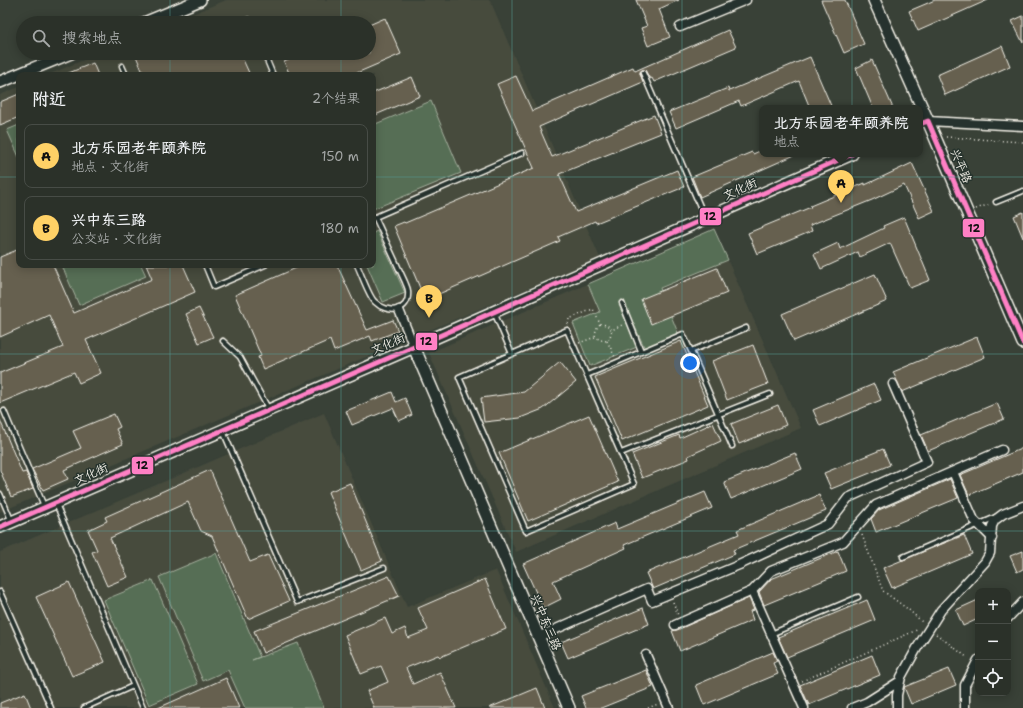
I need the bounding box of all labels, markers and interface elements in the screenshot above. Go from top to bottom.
search box [16,16,376,60]
icon: search [30,27,52,49]
text: 搜索地点 [62,28,122,48]
text: 附近 [32,88,66,110]
text: 2个结果 [312,90,360,107]
popup [759,105,923,157]
text: 北方乐园老年颐养院 [773,113,909,133]
text: 地点 [773,133,800,150]
text: 北方乐园老年颐养院 [71,138,206,158]
street label: 兴平路 [947,146,975,186]
text: A [41,148,51,165]
text: 150 m [321,148,359,165]
text: 地点 · 文化街 [71,158,149,175]
pin: A [828,170,854,203]
street label: 文化街 [720,174,760,204]
line badge: 12 [699,207,722,226]
text: 12 [704,209,716,224]
text: 兴中东三路 [71,210,146,230]
line badge: 12 [962,218,985,238]
text: B [42,220,50,237]
text: 180 m [320,220,359,237]
text: 12 [968,221,980,236]
text: 公交站 · 文化街 [71,230,162,247]
pin: B [416,285,442,318]
street label: 文化街 [368,330,408,358]
line badge: 12 [415,332,438,351]
text: 12 [420,334,432,349]
your location [680,353,700,373]
line badge: 12 [131,456,154,475]
text: 12 [136,458,148,473]
street label: 文化街 [71,459,111,489]
map controls [975,588,1011,696]
button: + [975,588,1011,624]
street label: 兴中东三路 [527,591,565,653]
button: − [975,624,1011,660]
button: locate [975,660,1011,696]

